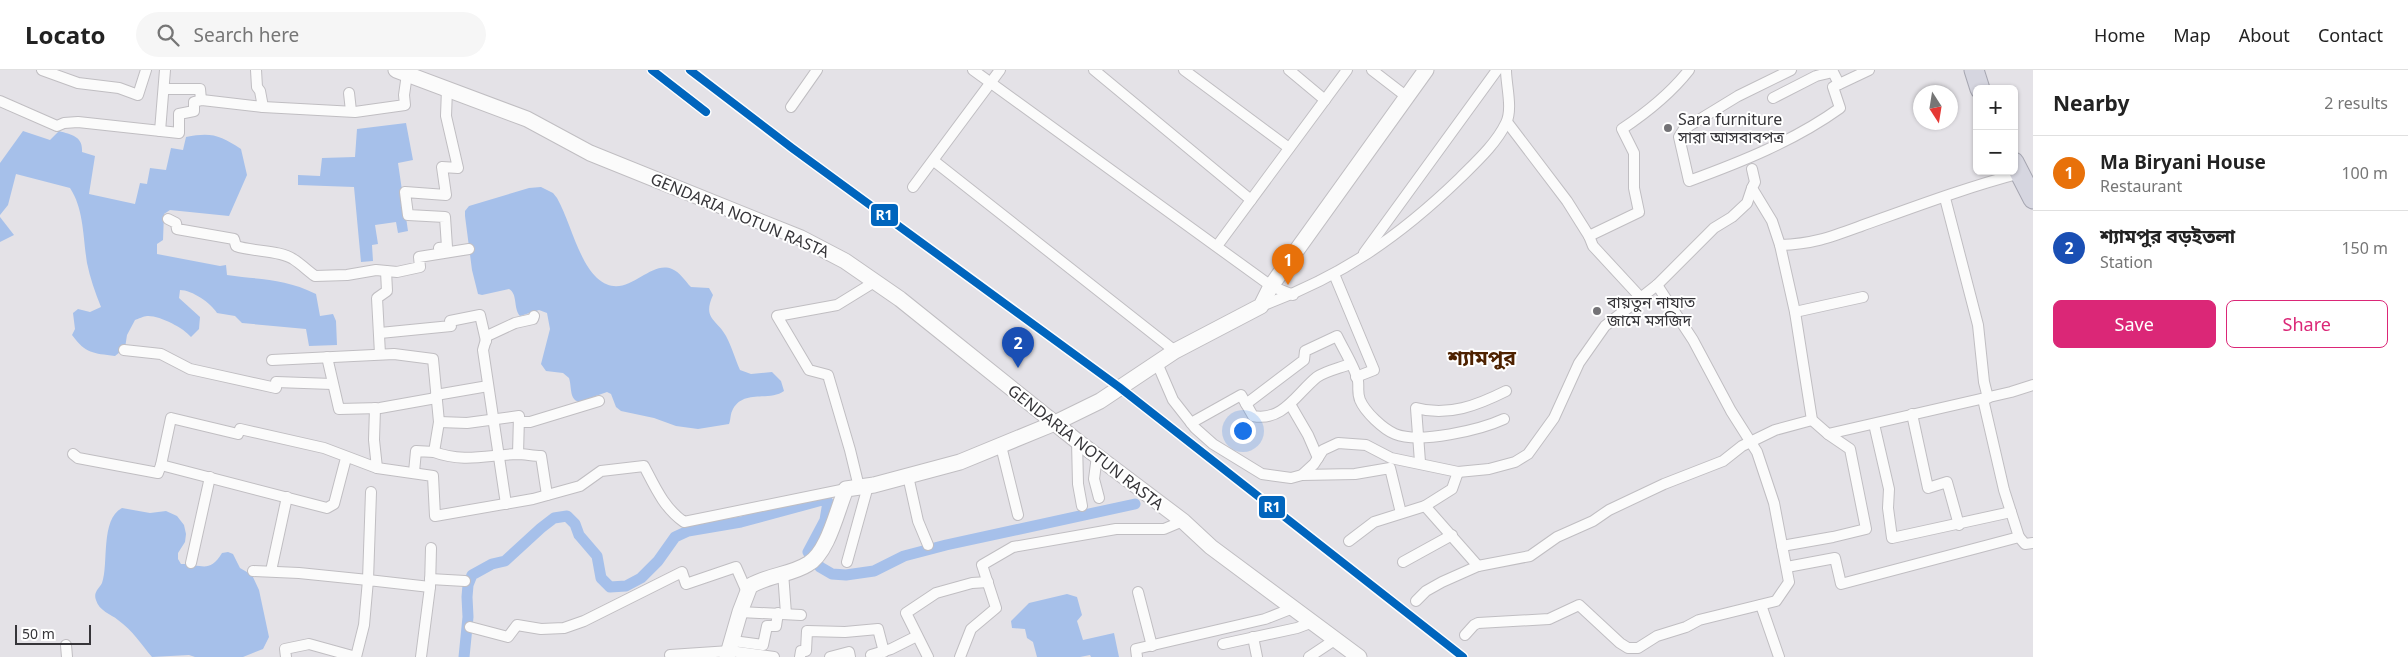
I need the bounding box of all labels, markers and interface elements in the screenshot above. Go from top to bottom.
search box [136,12,486,57]
text: Locato [25,18,106,51]
icon: search [154,21,182,49]
text: Search here [194,22,299,48]
text: Home [2094,23,2145,47]
text: Map [2173,23,2211,47]
text: About [2239,23,2290,47]
text: Contact [2318,23,2383,47]
north arrow [1913,85,1958,130]
map controls [1973,85,2018,175]
button: + [1973,85,2018,130]
text: Nearby [2053,89,2129,117]
text: 2 results [2324,92,2388,114]
place label: Sara furniture সারা আসবাবপত্র [1677,108,1784,148]
marker: Sara furniture সারা আসবাবপত্র [1662,122,1674,134]
button: − [1973,130,2018,175]
text: Ma Biryani House [2100,149,2266,175]
text: 1 [2064,162,2074,184]
text: 100 m [2341,162,2388,184]
street label: GENDARIA NOTUN RASTA [647,167,833,263]
text: Restaurant [2100,175,2182,197]
line badge: R1 [870,203,899,227]
text: R1 [875,205,893,224]
text: শ্যামপুর বড়ইতলা [2100,223,2235,249]
text: 2 [2064,237,2074,259]
text: 150 m [2341,237,2388,259]
pin: 1 [1272,244,1304,285]
text: Station [2100,251,2153,273]
place label: বায়তুন নাযাত জামে মসজিদ [1606,291,1696,331]
button: Save [2053,300,2216,348]
button: Share [2226,300,2388,348]
marker: বায়তুন নাযাত জামে মসজিদ [1591,305,1603,317]
pin: 2 [1002,327,1034,368]
district label: শ্যামপুর [1447,343,1516,371]
street label: GENDARIA NOTUN RASTA [1004,379,1169,515]
your location [1230,418,1256,444]
line badge: R1 [1258,495,1286,519]
text: R1 [1263,497,1281,516]
scale bar [15,622,91,645]
text: 50 m [22,624,55,643]

